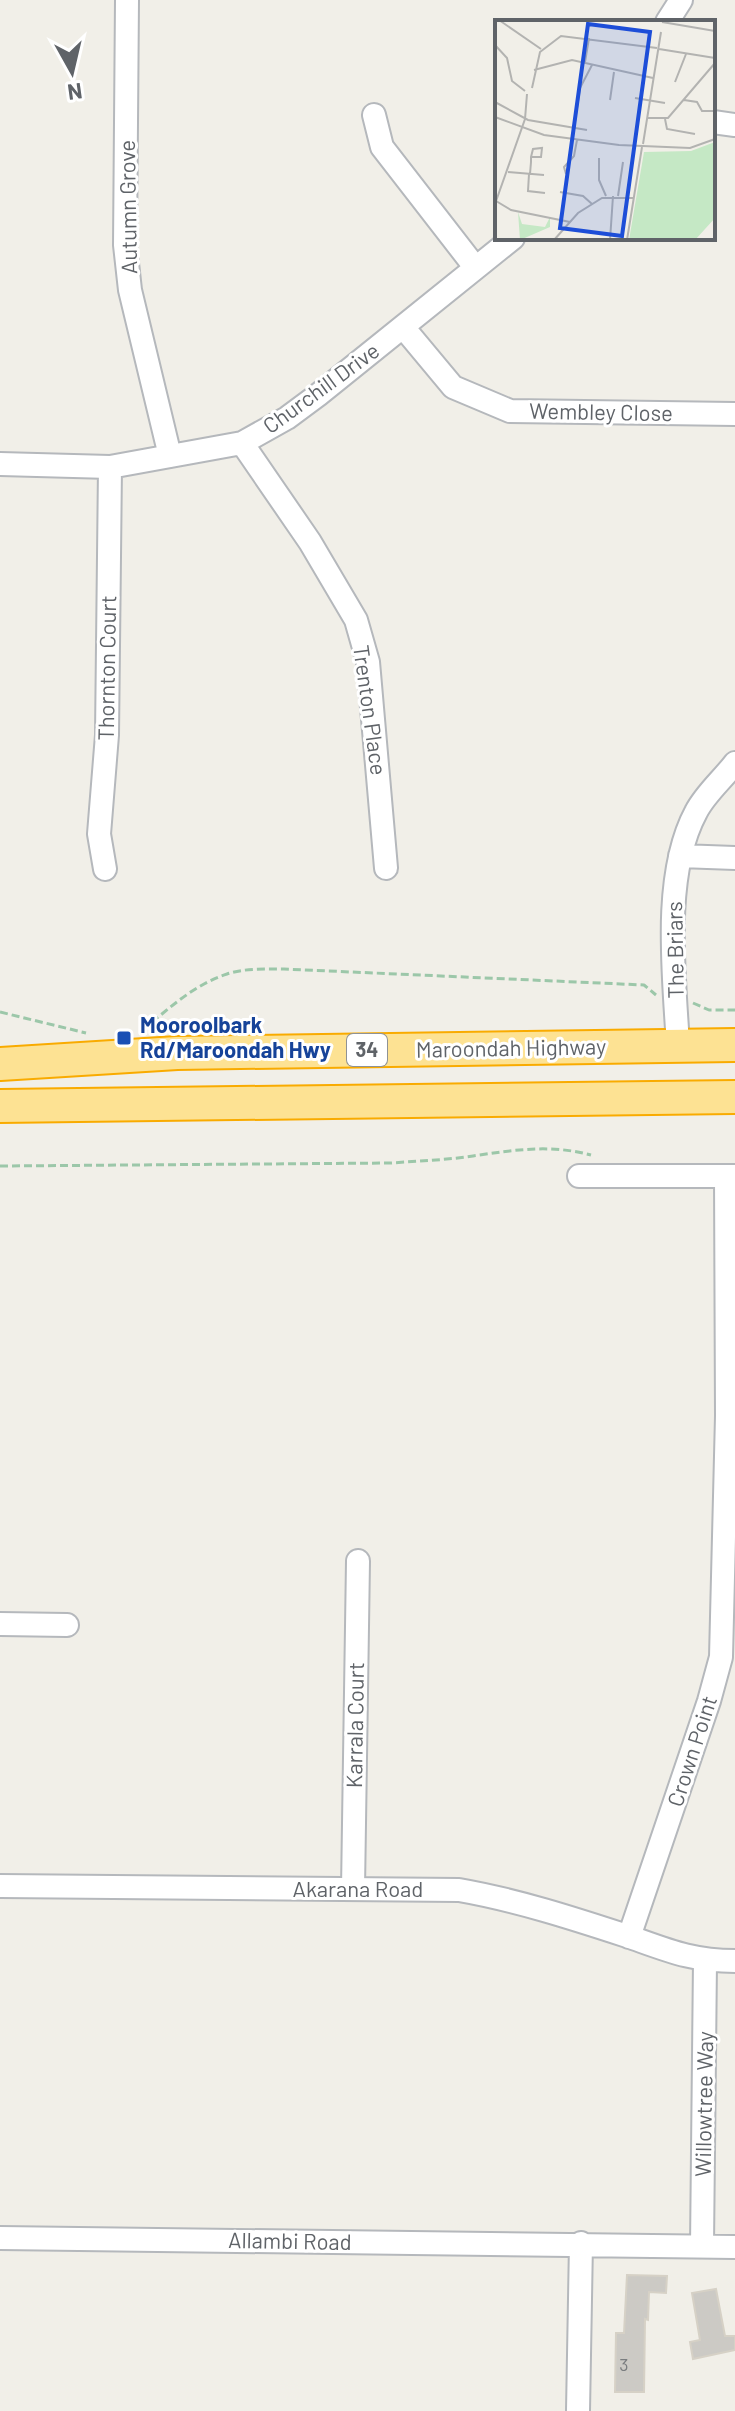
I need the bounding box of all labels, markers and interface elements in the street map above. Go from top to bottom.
inset map [495,20,715,240]
north arrow [32,32,112,112]
text: N [66,79,84,107]
street label: Autumn Grove [113,140,141,274]
street label: Churchill Drive [257,336,384,438]
street label: Wembley Close [529,397,673,425]
street label: Thornton Court [92,595,120,741]
street label: Trenton Place [349,643,393,777]
street label: The Briars [660,901,688,999]
place label: Mooroolbark Rd/Maroondah Hwy [140,1011,331,1062]
marker: Mooroolbark Rd/Maroondah Hwy [115,1029,133,1047]
street label: Maroondah Highway [416,1032,606,1062]
road number: 34 [347,1034,387,1066]
street label: Karrala Court [340,1662,368,1788]
street label: Crown Point [661,1692,721,1809]
street label: Akarana Road [293,1875,423,1901]
street label: Willowtree Way [689,2031,717,2177]
street label: Allambi Road [228,2226,352,2254]
house number: 3 [619,2353,629,2375]

